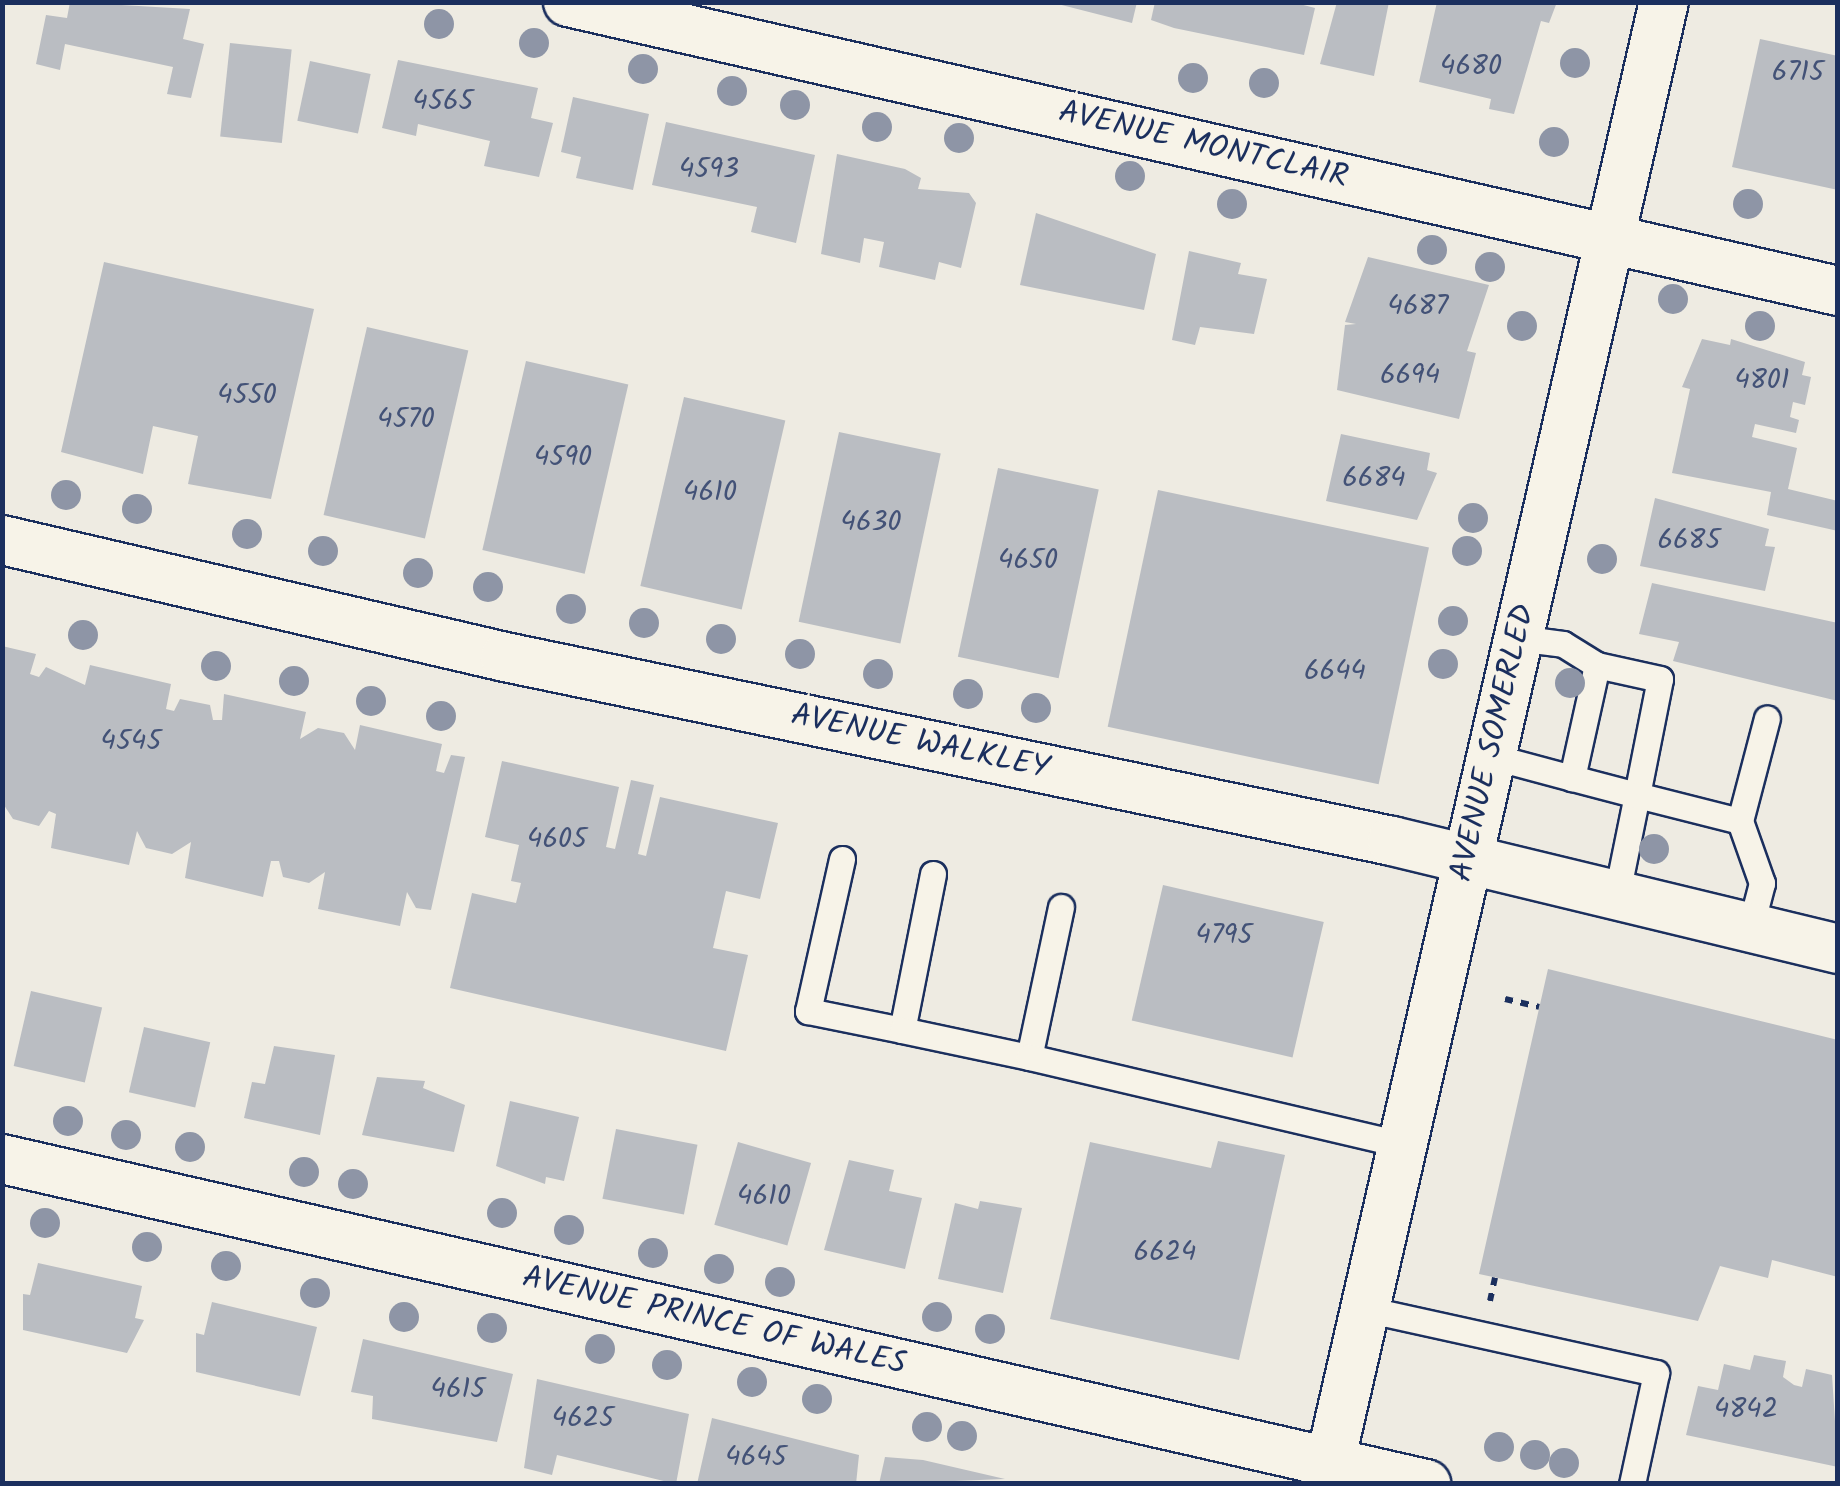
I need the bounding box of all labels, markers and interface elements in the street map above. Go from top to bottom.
house number: 4680 [1440,50,1502,84]
house number: 6715 [1772,56,1824,90]
house number: 4565 [412,85,474,119]
street label: AVENUE MONTCLAIR [1055,94,1351,198]
house number: 4593 [679,153,739,187]
house number: 4687 [1388,290,1448,324]
house number: 6694 [1380,359,1440,393]
house number: 4801 [1734,364,1790,398]
house number: 4550 [217,379,277,413]
house number: 4570 [377,403,435,437]
house number: 4590 [534,441,592,475]
house number: 6684 [1342,462,1406,496]
house number: 4610 [683,476,737,510]
house number: 4630 [841,506,901,540]
house number: 6685 [1657,524,1721,558]
house number: 4650 [998,544,1058,578]
street label: AVENUE SOMERLED [1443,600,1545,886]
house number: 6644 [1304,655,1366,689]
street label: AVENUE WALKLEY [787,697,1053,789]
house number: 4545 [101,725,161,759]
house number: 4605 [527,823,587,857]
house number: 4795 [1195,919,1253,953]
house number: 4610 [737,1180,791,1214]
house number: 6624 [1134,1236,1196,1270]
street label: AVENUE PRINCE OF WALES [518,1259,910,1385]
house number: 4615 [431,1373,485,1407]
house number: 4842 [1714,1393,1778,1427]
house number: 4625 [552,1402,614,1436]
house number: 4645 [725,1441,787,1475]

